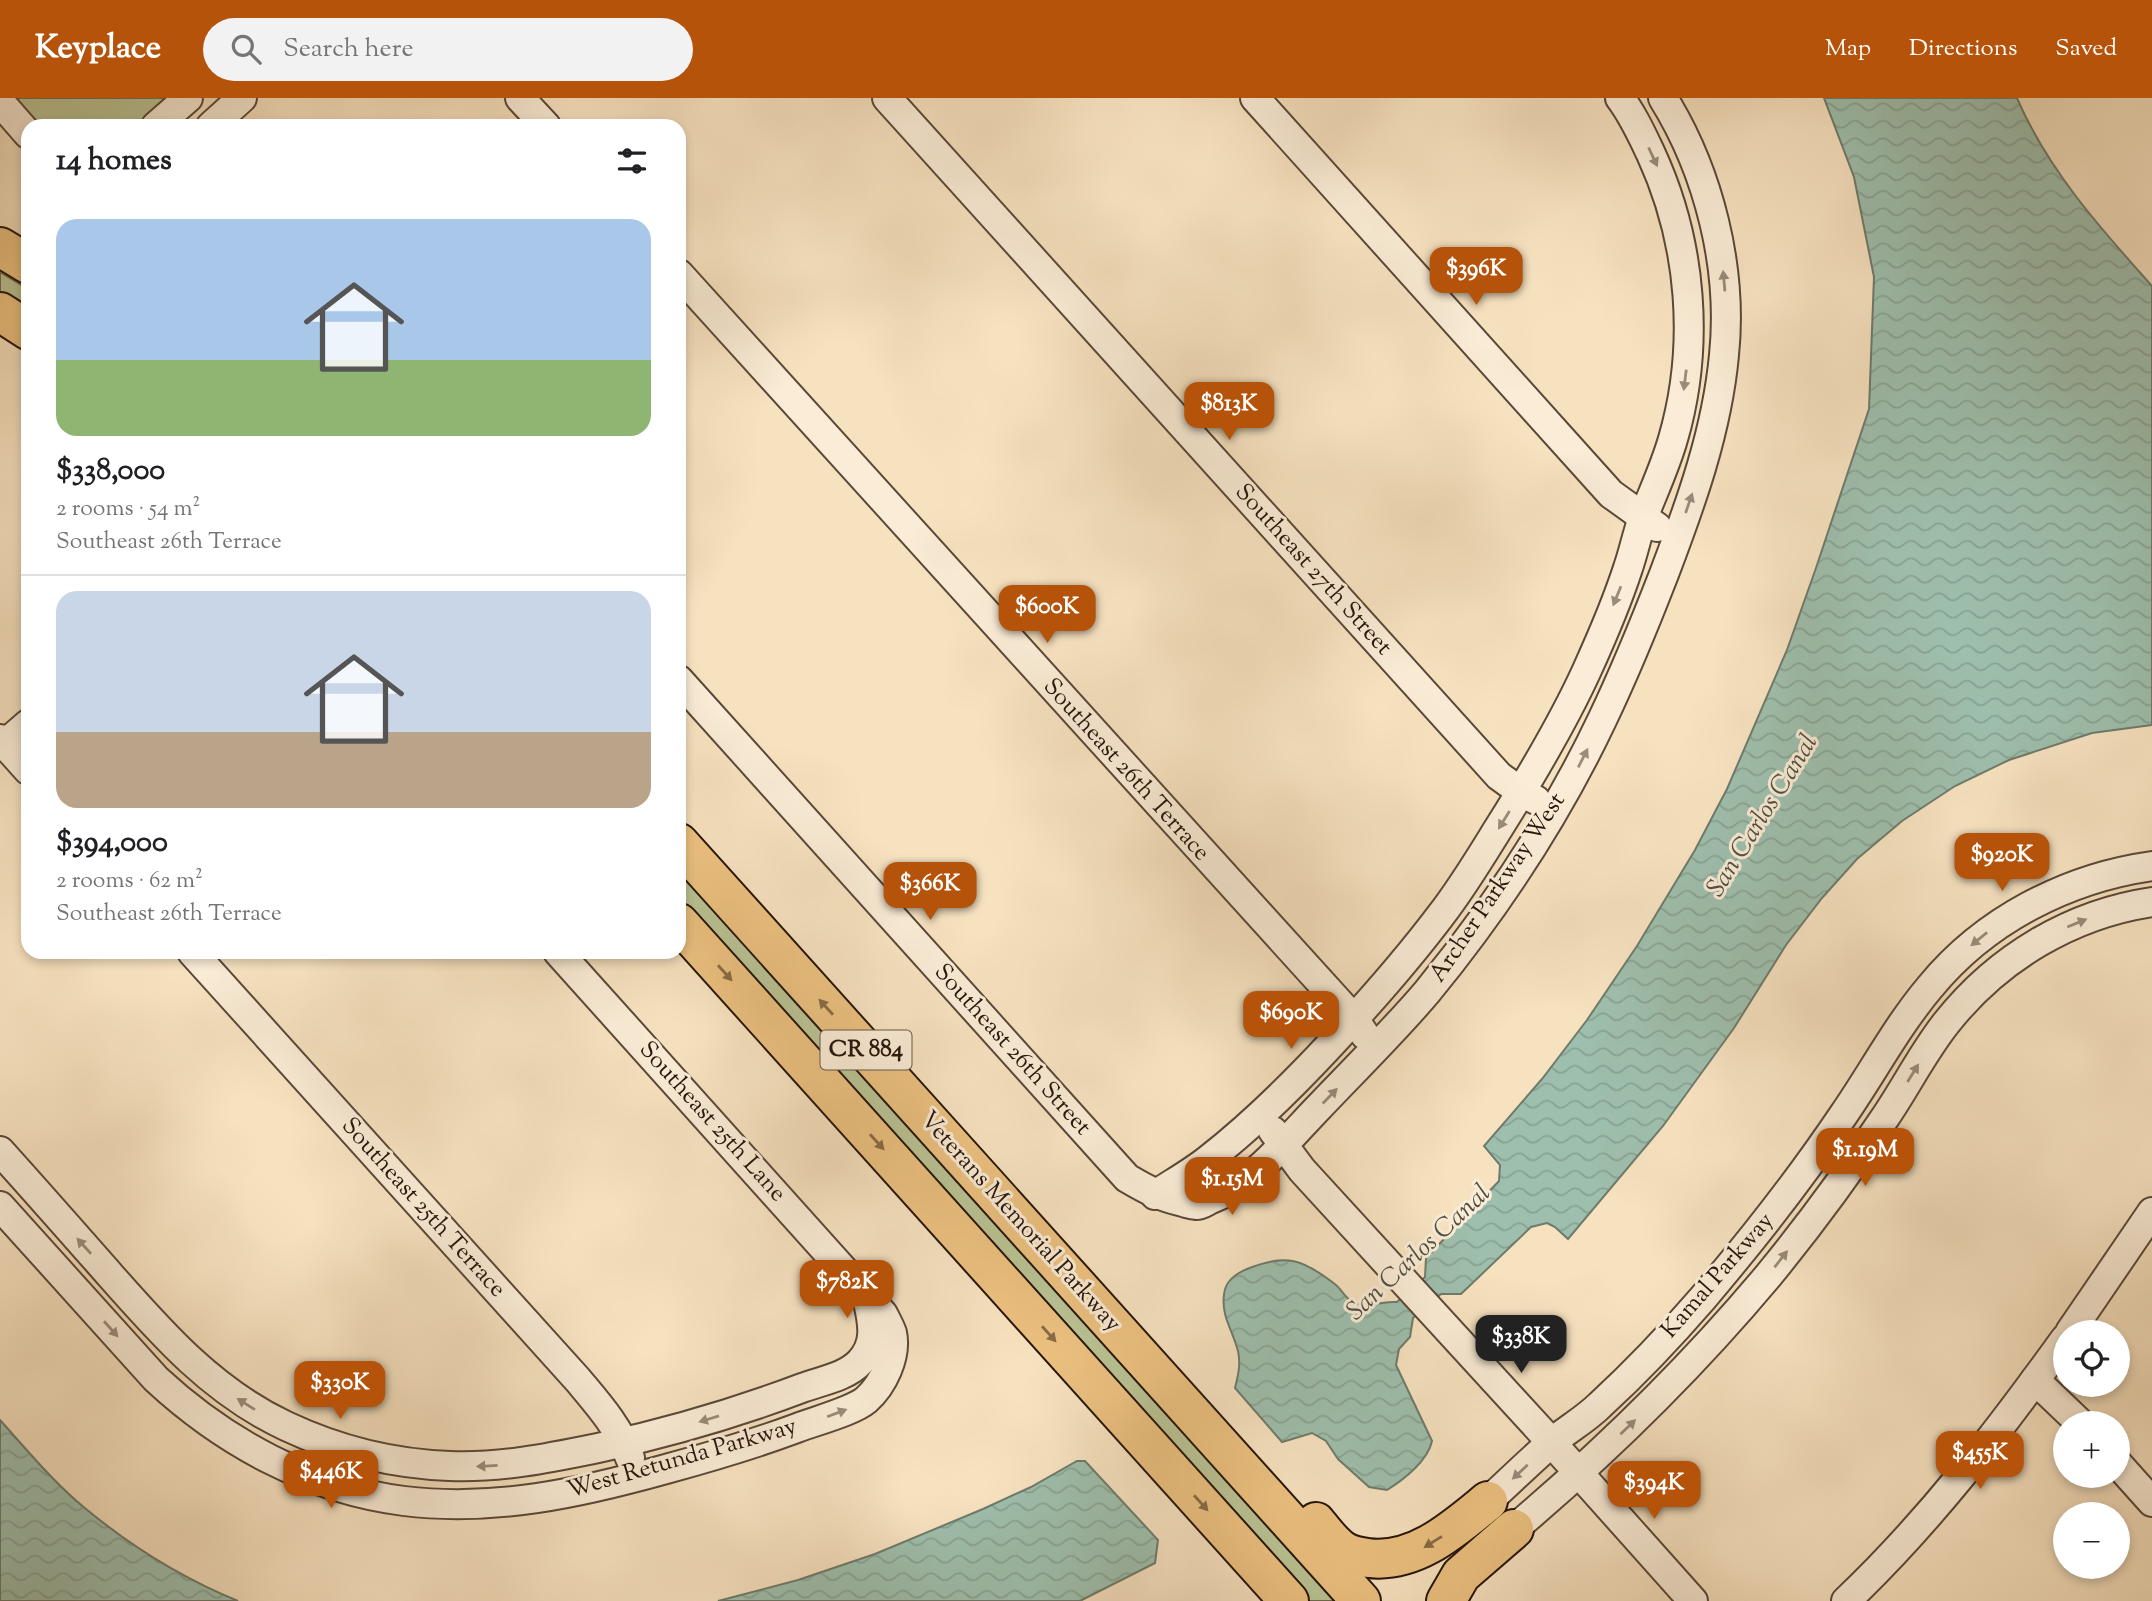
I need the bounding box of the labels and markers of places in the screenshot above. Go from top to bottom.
pin: $396K [1427,248,1525,307]
pin: $813K [1180,382,1278,442]
pin: $600K [998,586,1096,645]
pin: $920K [1953,834,2051,893]
pin: $366K [881,862,979,922]
pin: $690K [1242,992,1340,1051]
pin: $1.19M [1808,1128,1922,1188]
pin: $1.15M [1175,1158,1289,1217]
pin: $782K [798,1260,896,1320]
pin: $338K [1472,1316,1570,1375]
pin: $330K [291,1362,389,1421]
pin: $455K [1931,1432,2029,1491]
pin: $446K [282,1450,380,1510]
pin: $394K [1605,1462,1703,1521]

